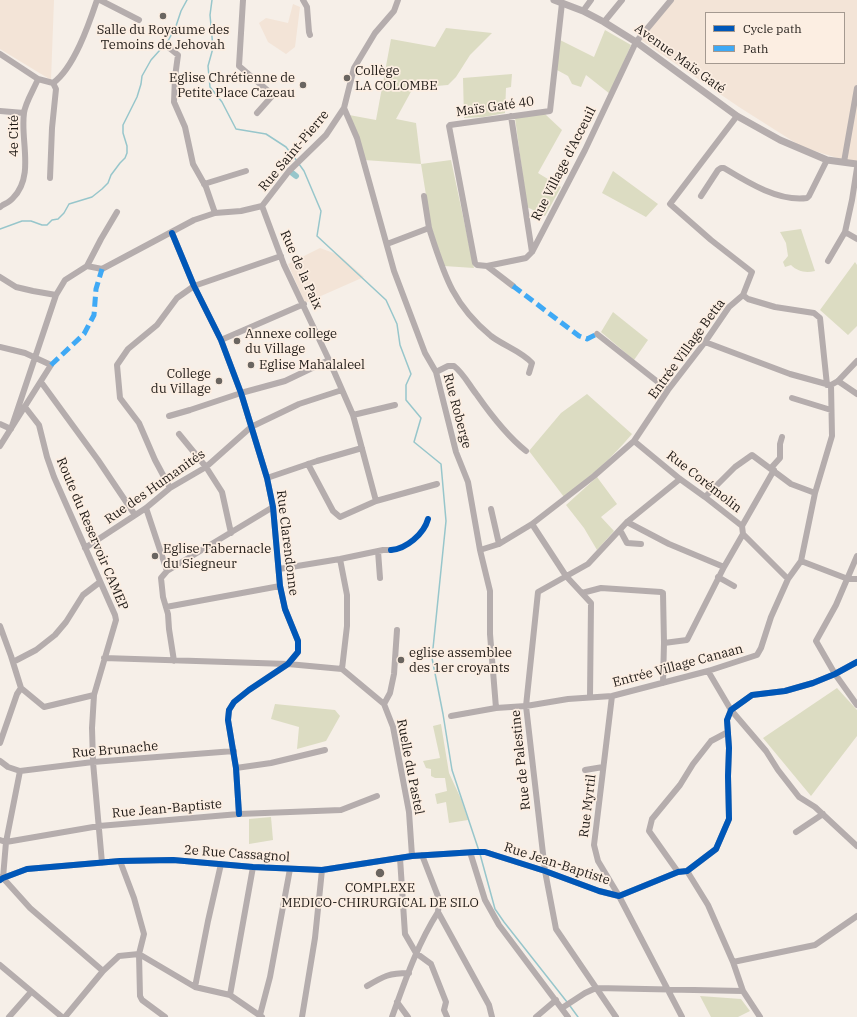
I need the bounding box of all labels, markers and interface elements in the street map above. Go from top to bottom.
marker: Salle du Royaume des Temoins de Jehovah [158,11,168,21]
legend [705,12,845,64]
street label: Avenue Maïs Gaté [631,21,729,97]
text: Cycle path [743,21,802,36]
place label: Salle du Royaume des Temoins de Jehovah [97,22,229,53]
text: Path [743,41,768,56]
place label: Collège LA COLOMBE [355,63,438,94]
place label: Eglise Chrétienne de Petite Place Cazeau [169,70,295,101]
marker: Collège LA COLOMBE [342,73,352,83]
marker: Eglise Chrétienne de Petite Place Cazeau [298,80,308,90]
street label: Maïs Gaté 40 [455,94,535,120]
street label: Rue Village d'Acceuil [528,104,600,224]
street label: Rue Saint-Pierre [256,107,332,195]
street label: 4e Cité [6,115,22,157]
street label: Rue de la Paix [277,228,325,312]
street label: Entrée Village Betta [645,296,729,402]
place label: Annexe college du Village [245,326,337,357]
marker: Annexe college du Village [232,336,242,346]
place label: Eglise Mahalaleel [259,357,365,373]
marker: Eglise Mahalaleel [246,360,256,370]
place label: College du Village [151,366,211,397]
street label: Rue Roberge [439,372,475,450]
marker: College du Village [214,376,224,386]
street label: Rue des Humanités [102,446,208,528]
street label: Rue Corémolin [663,448,745,516]
street label: Route du Reservoir CAMEP [53,455,131,613]
street label: Rue Clarendonne [273,489,301,597]
place label: Eglise Tabernacle du Siegneur [163,541,271,572]
marker: Eglise Tabernacle du Siegneur [150,551,160,561]
street label: Entrée Village Canaan [611,641,745,691]
place label: eglise assemblee des 1er croyants [409,645,512,676]
marker: eglise assemblee des 1er croyants [396,655,406,665]
street label: Rue de Palestine [508,709,534,811]
street label: Ruelle du Pastel [393,718,427,816]
street label: Rue Brunache [71,738,159,762]
street label: Rue Myrtil [576,774,600,838]
street label: Rue Jean-Baptiste [111,796,223,822]
street label: Rue Jean-Baptiste [502,840,612,888]
street label: 2e Rue Cassagnol [184,843,290,865]
marker: COMPLEXE MEDICO-CHIRURGICAL DE SILO [374,867,386,879]
place label: COMPLEXE MEDICO-CHIRURGICAL DE SILO [281,880,479,911]

